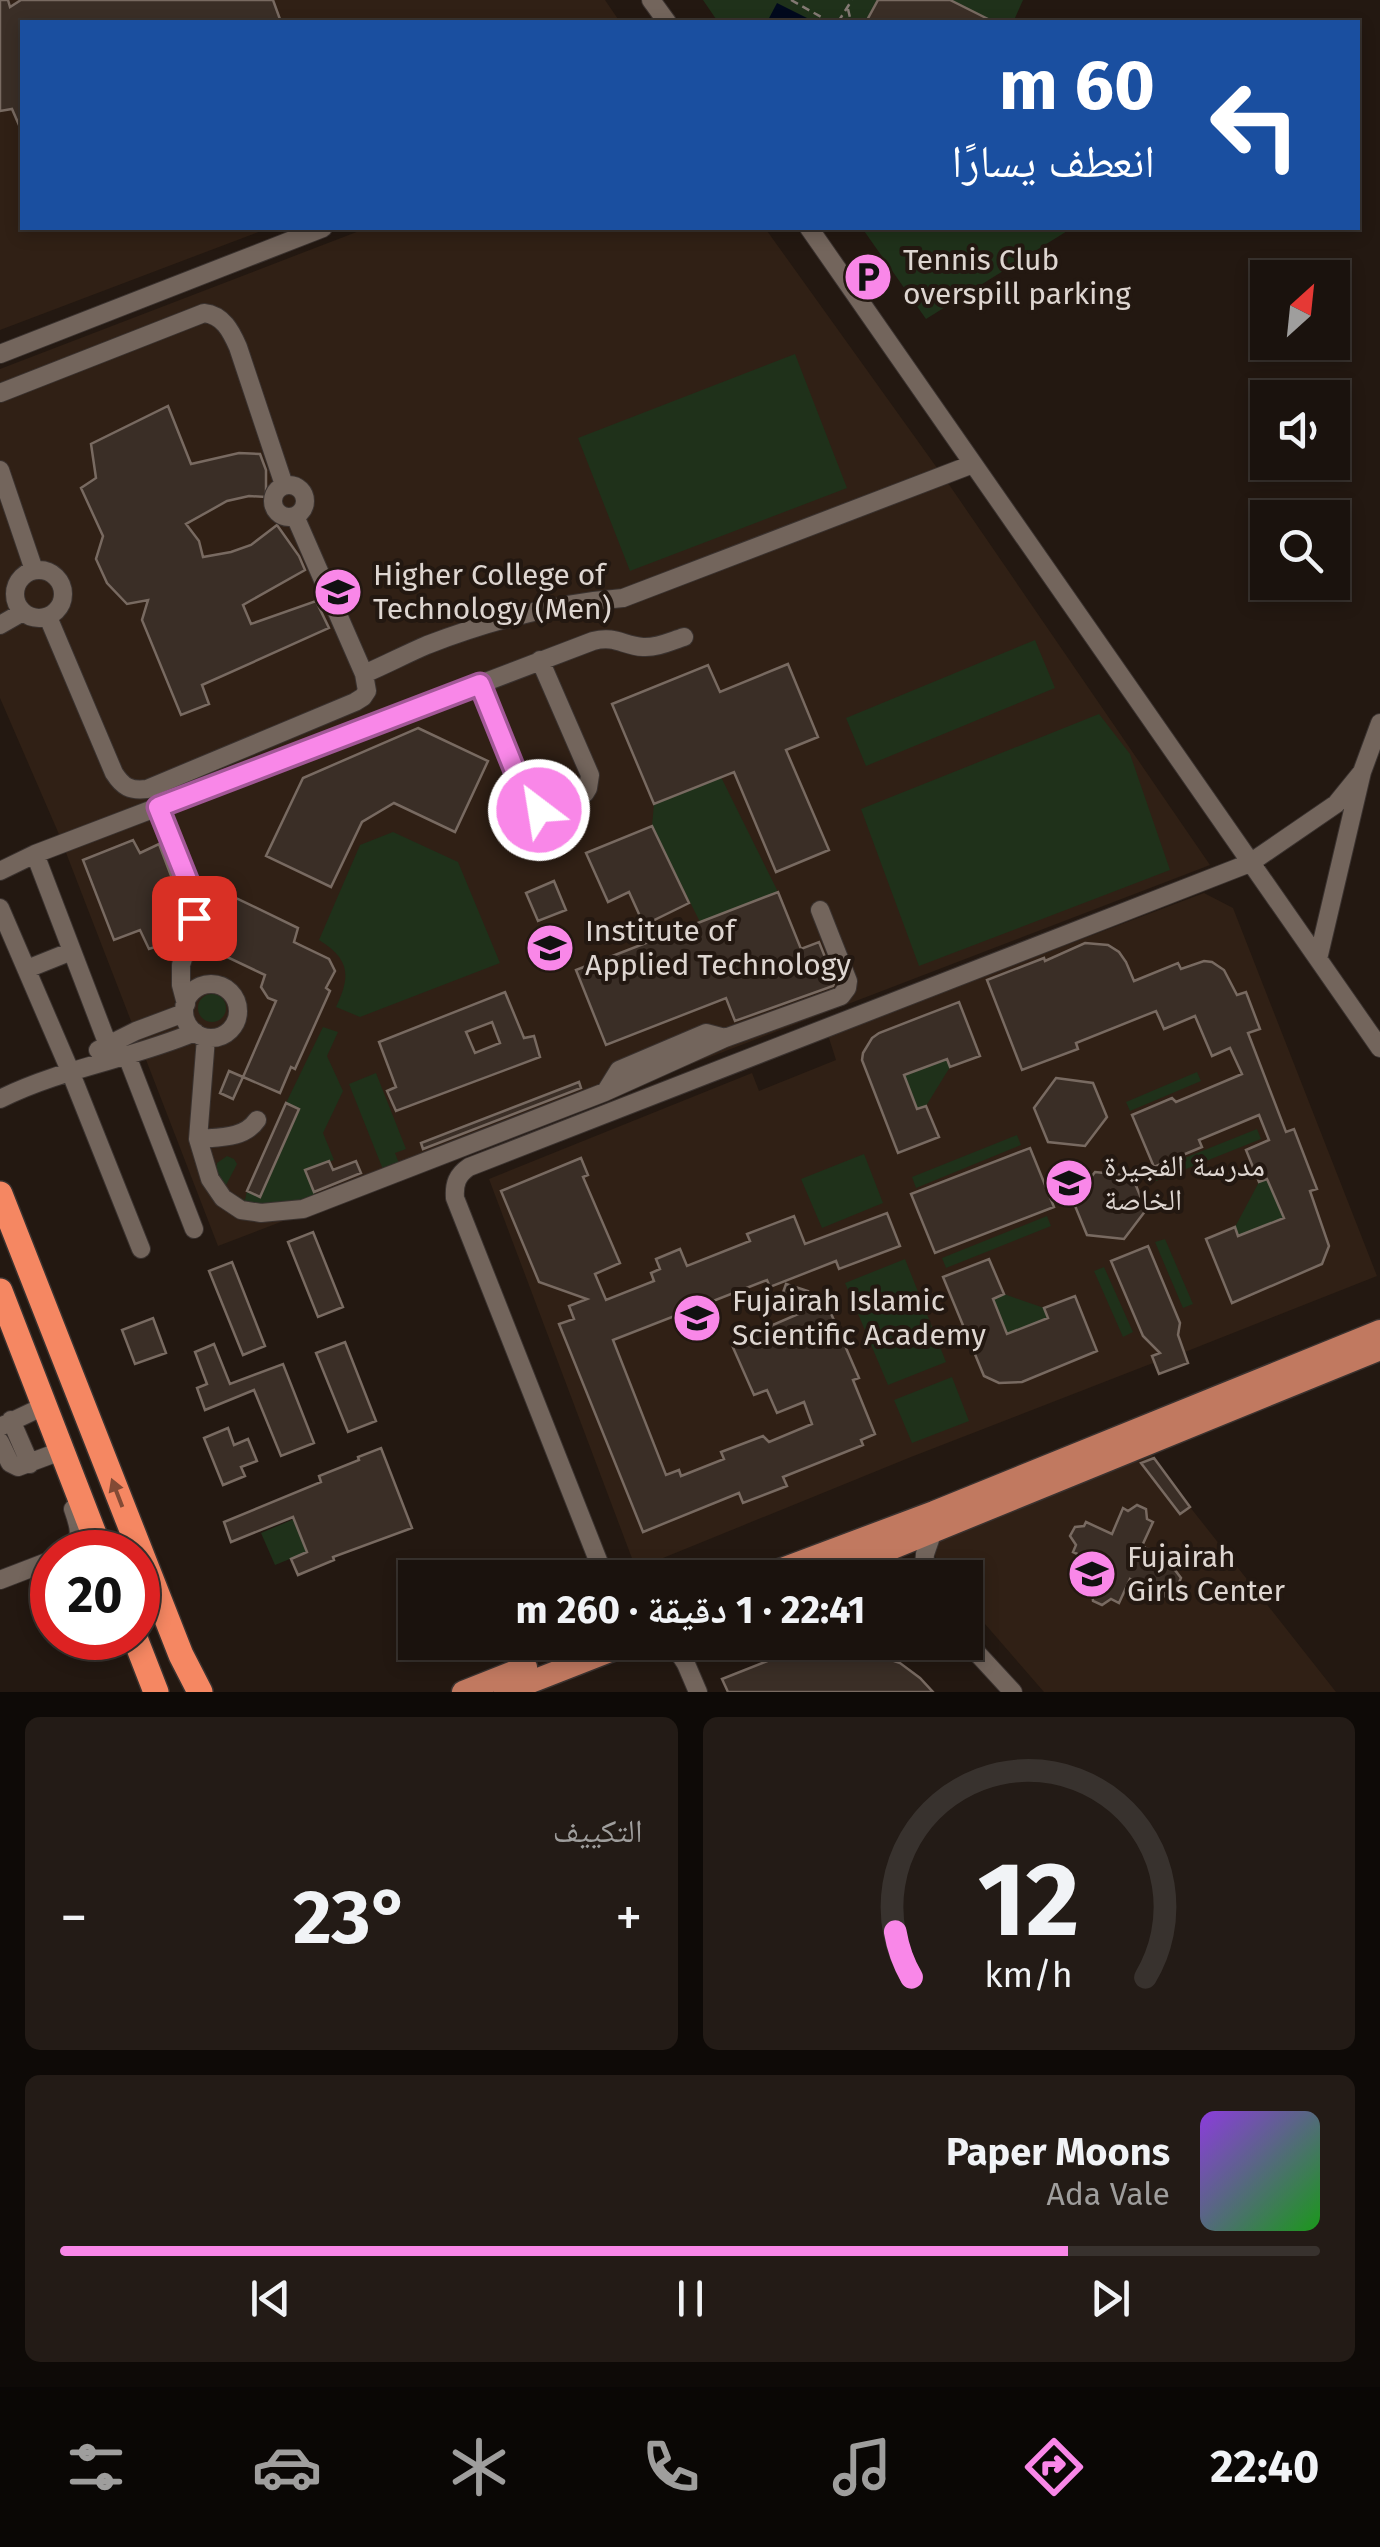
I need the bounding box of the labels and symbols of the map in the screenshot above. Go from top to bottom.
place label: Tennis Club overspill parking [903,242,1131,312]
parking icon: Tennis Club overspill parking [842,251,894,303]
north arrow [1250,260,1350,360]
place label: Higher College of Technology (Men) [373,557,611,627]
school or university icon: Higher College of Technology (Men) [312,566,364,618]
position arrow [487,758,591,862]
pin [152,876,237,961]
place label: Institute of Applied Technology [585,913,851,983]
school or university icon: Institute of Applied Technology [524,922,576,974]
place label: مدرسة الفجيرة الخاصة [1104,1148,1265,1218]
school or university icon: مدرسة الفجيرة الخاصة [1043,1157,1095,1209]
place label: Fujairah Islamic Scientific Academy [732,1283,986,1353]
school or university icon: Fujairah Islamic Scientific Academy [671,1292,723,1344]
one-way arrow [109,1478,125,1508]
speed limit sign: 20 [30,1530,160,1660]
place label: Fujairah Girls Center [1127,1539,1286,1609]
school or university icon: Fujairah Girls Center [1066,1548,1118,1600]

